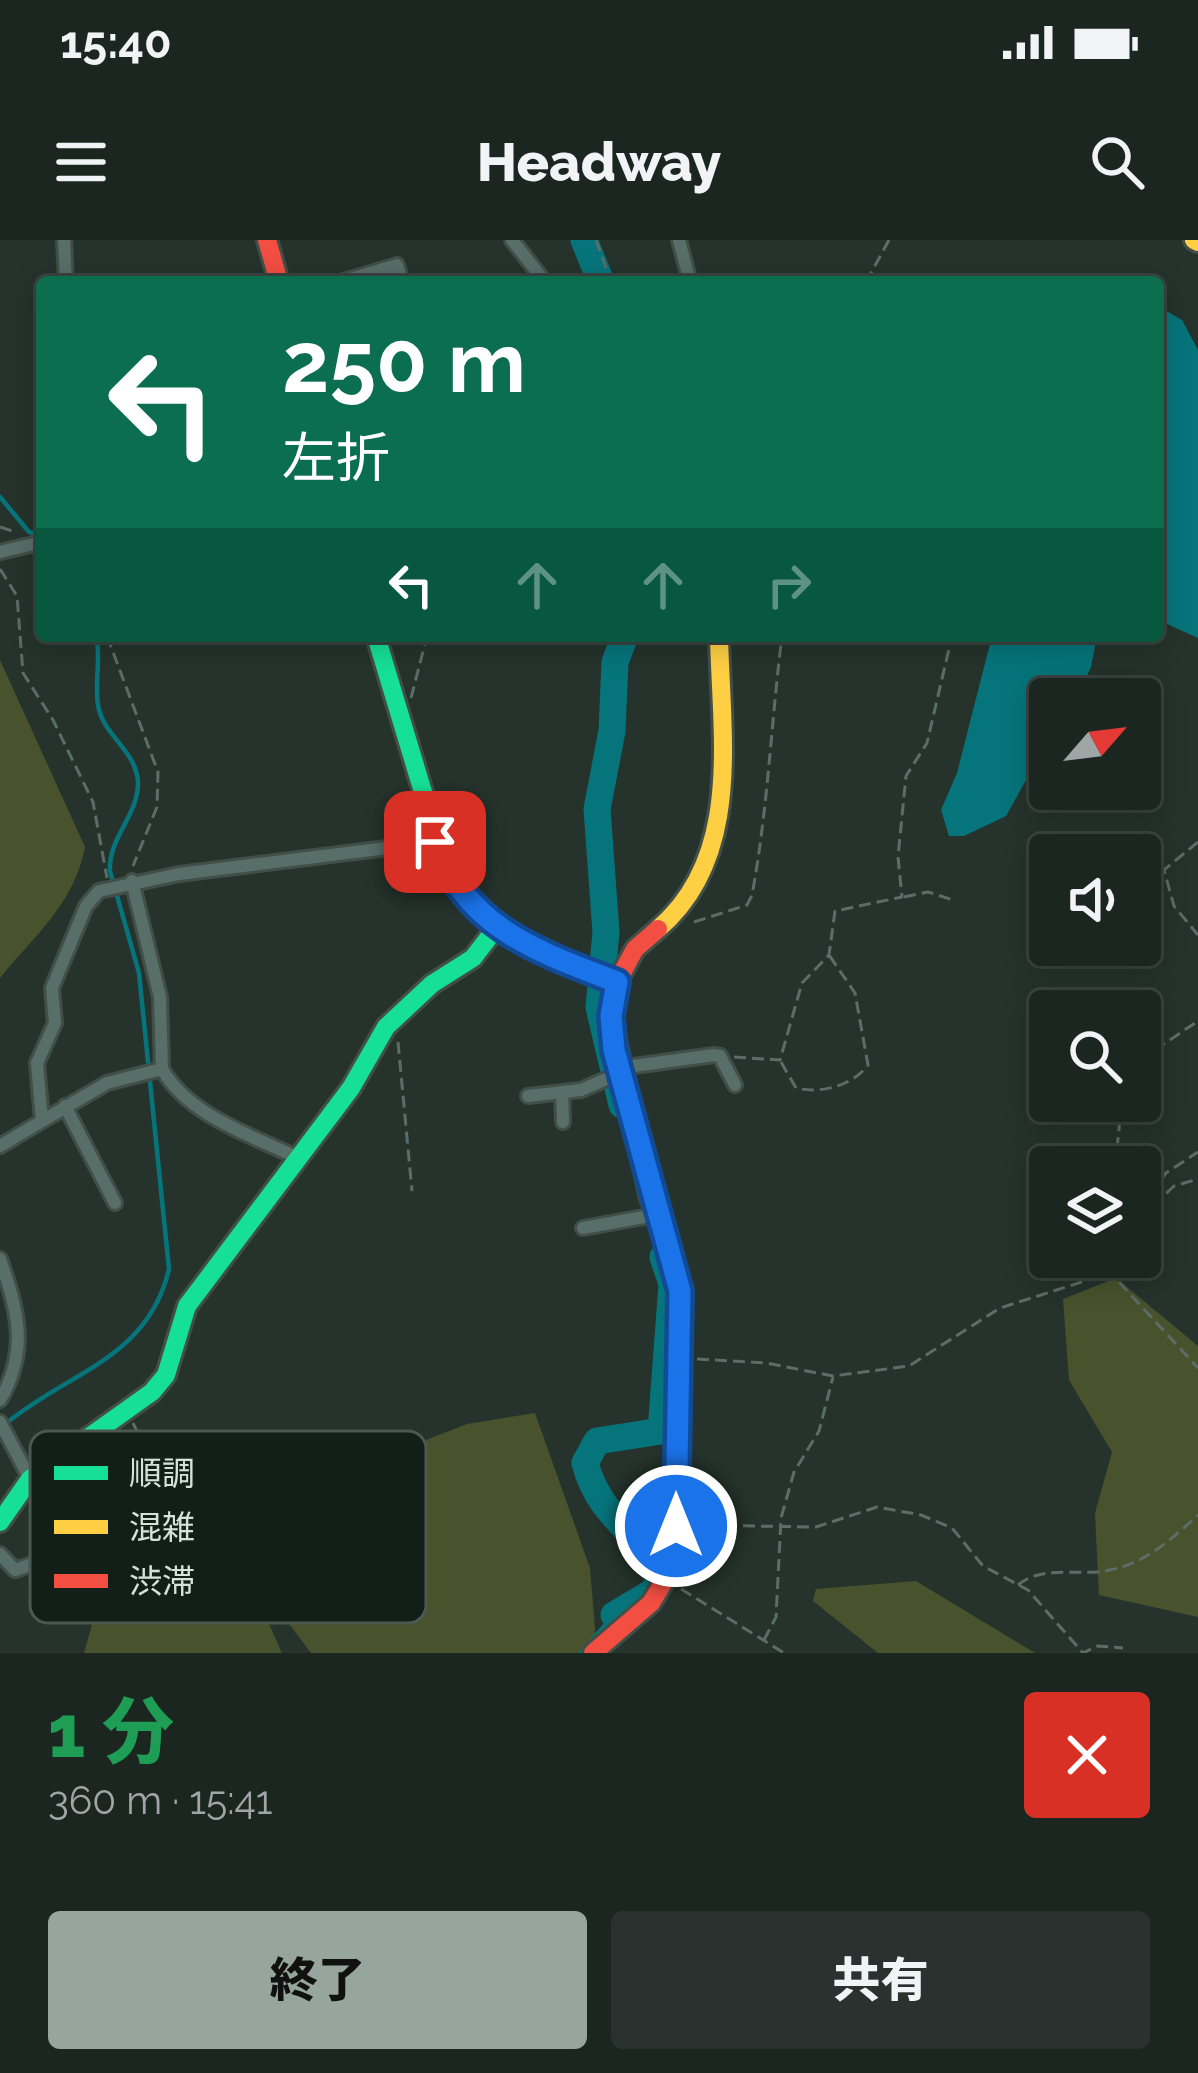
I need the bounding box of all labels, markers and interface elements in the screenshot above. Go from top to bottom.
text: 15:40 [60,16,172,69]
icon: menu [48,129,114,195]
icon: search [1084,129,1150,195]
text: Headway [477,130,721,194]
text: 250 m [282,313,526,412]
icon: left [84,324,240,480]
text: 左折 [282,426,390,490]
icon: left [378,552,444,618]
icon: ahead [504,552,570,618]
icon: ahead [630,552,696,618]
icon: right [756,552,822,618]
north arrow [1029,678,1161,810]
map controls [1029,678,1161,1278]
pin [384,791,486,893]
icon: arrive [402,809,468,875]
button: sound [1029,834,1161,966]
button: search [1029,990,1161,1122]
button: layers [1029,1146,1161,1278]
legend [30,1431,426,1623]
text: 順調 [129,1454,195,1493]
position arrow [613,1463,739,1589]
text: 混雑 [129,1508,195,1547]
text: 渋滞 [129,1562,195,1601]
text: 1 分 [48,1689,174,1774]
button: close [1024,1692,1150,1818]
text: 360 m · 15:41 [48,1777,273,1823]
button: 終了 [48,1911,587,2049]
button: 共有 [611,1911,1150,2049]

